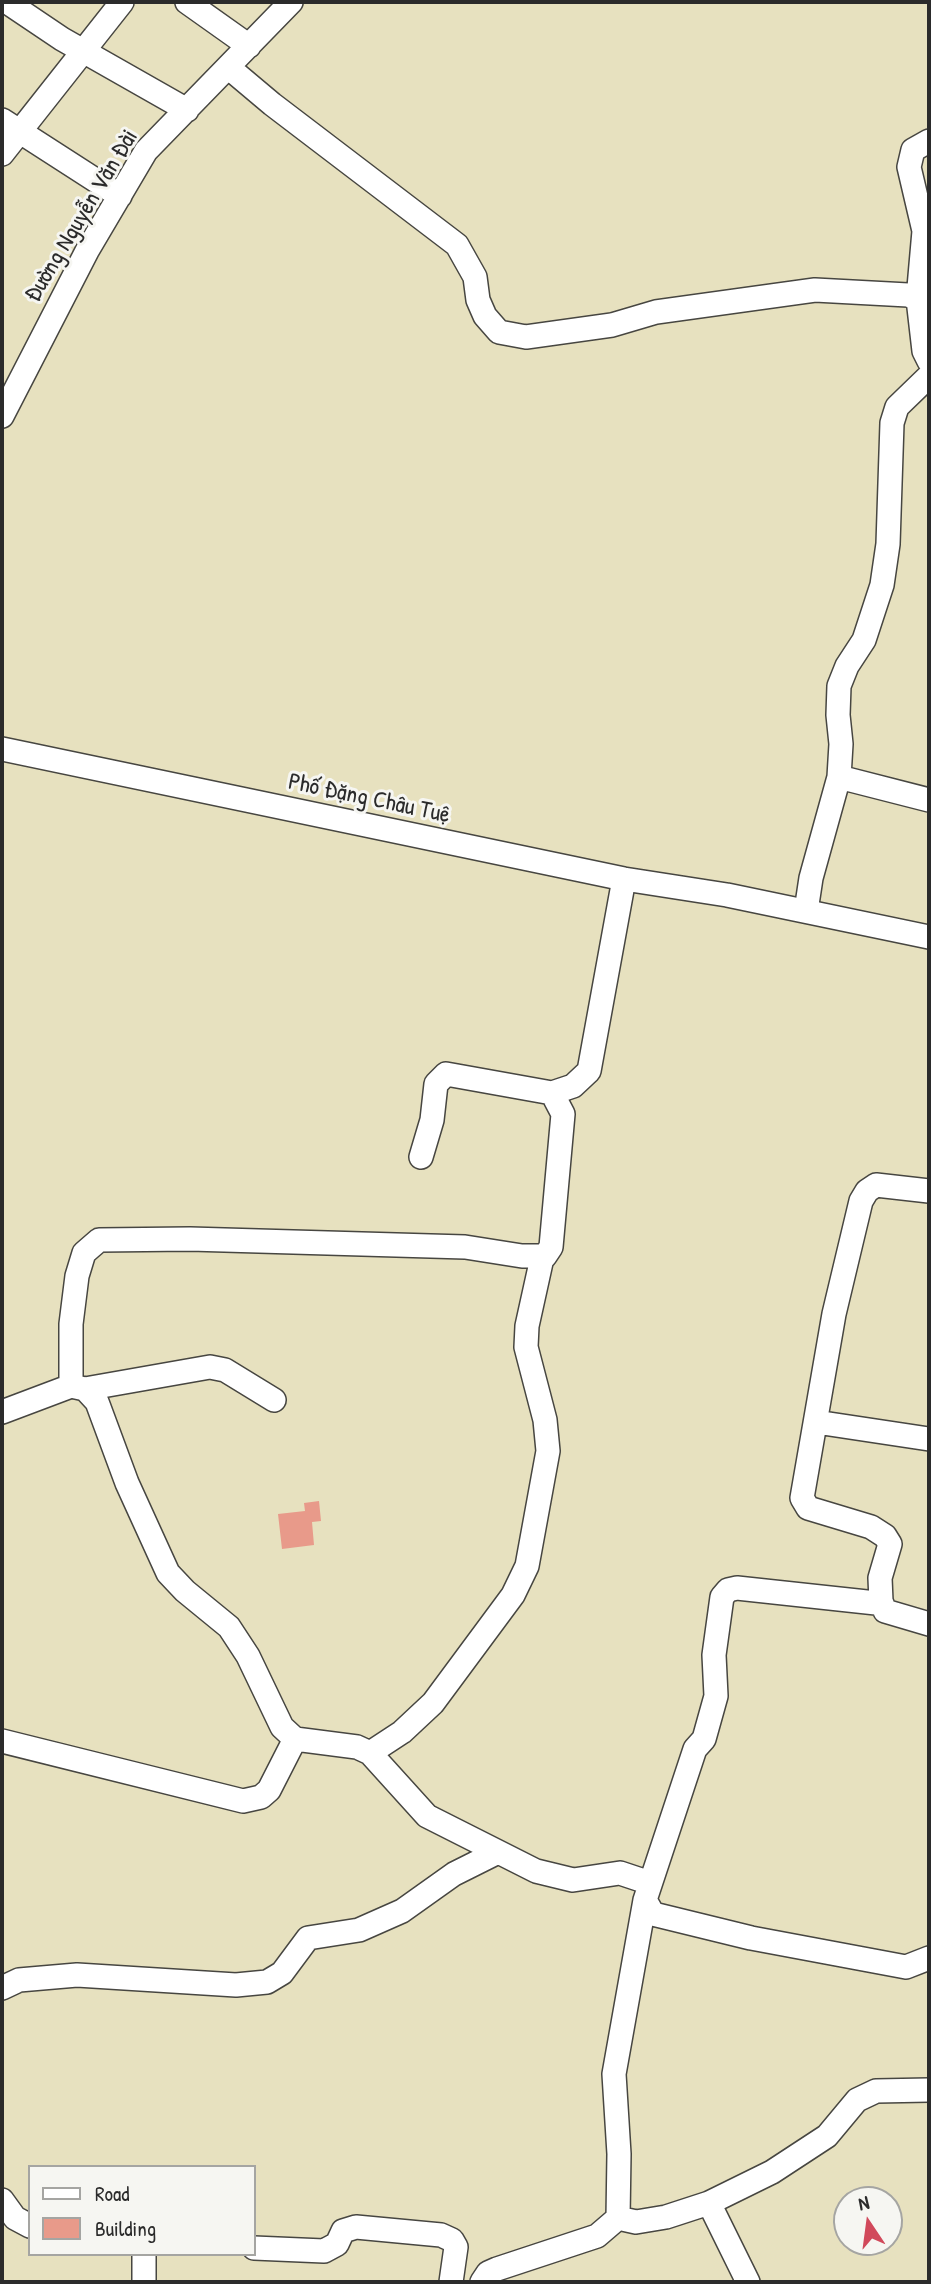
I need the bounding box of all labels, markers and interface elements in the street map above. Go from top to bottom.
street label: Đường Nguyễn Văn Đài [19,125,145,307]
street label: Phố Đặng Châu Tuệ [285,768,453,830]
legend [28,2165,256,2256]
text: Road [95,2179,129,2208]
north arrow [833,2186,903,2256]
text: N [856,2189,872,2216]
text: Building [95,2214,156,2243]

